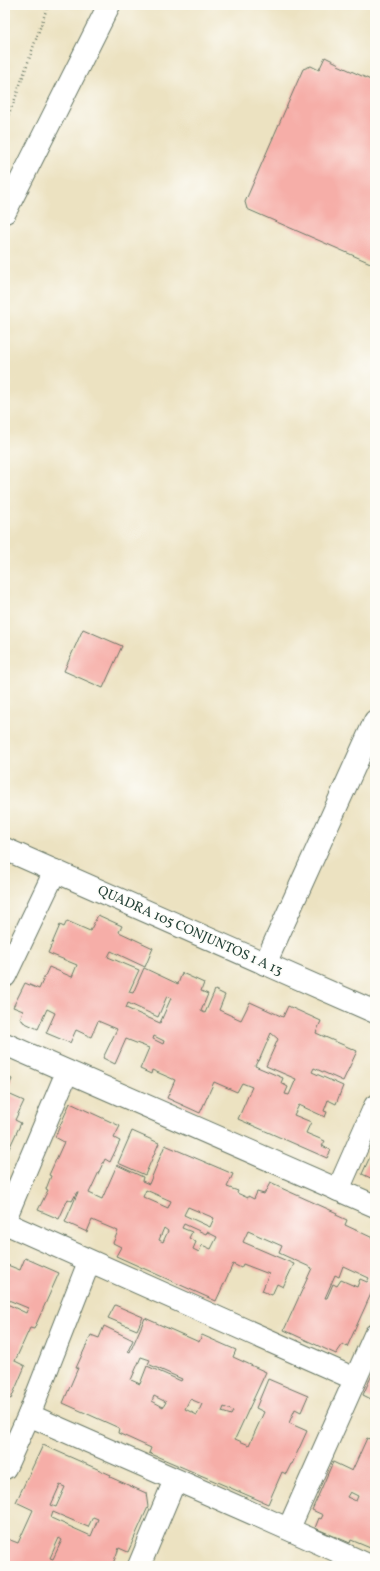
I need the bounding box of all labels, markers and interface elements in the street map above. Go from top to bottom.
street label: QUADRA 105 CONJUNTOS 1 A 13 [94,881,286,981]

